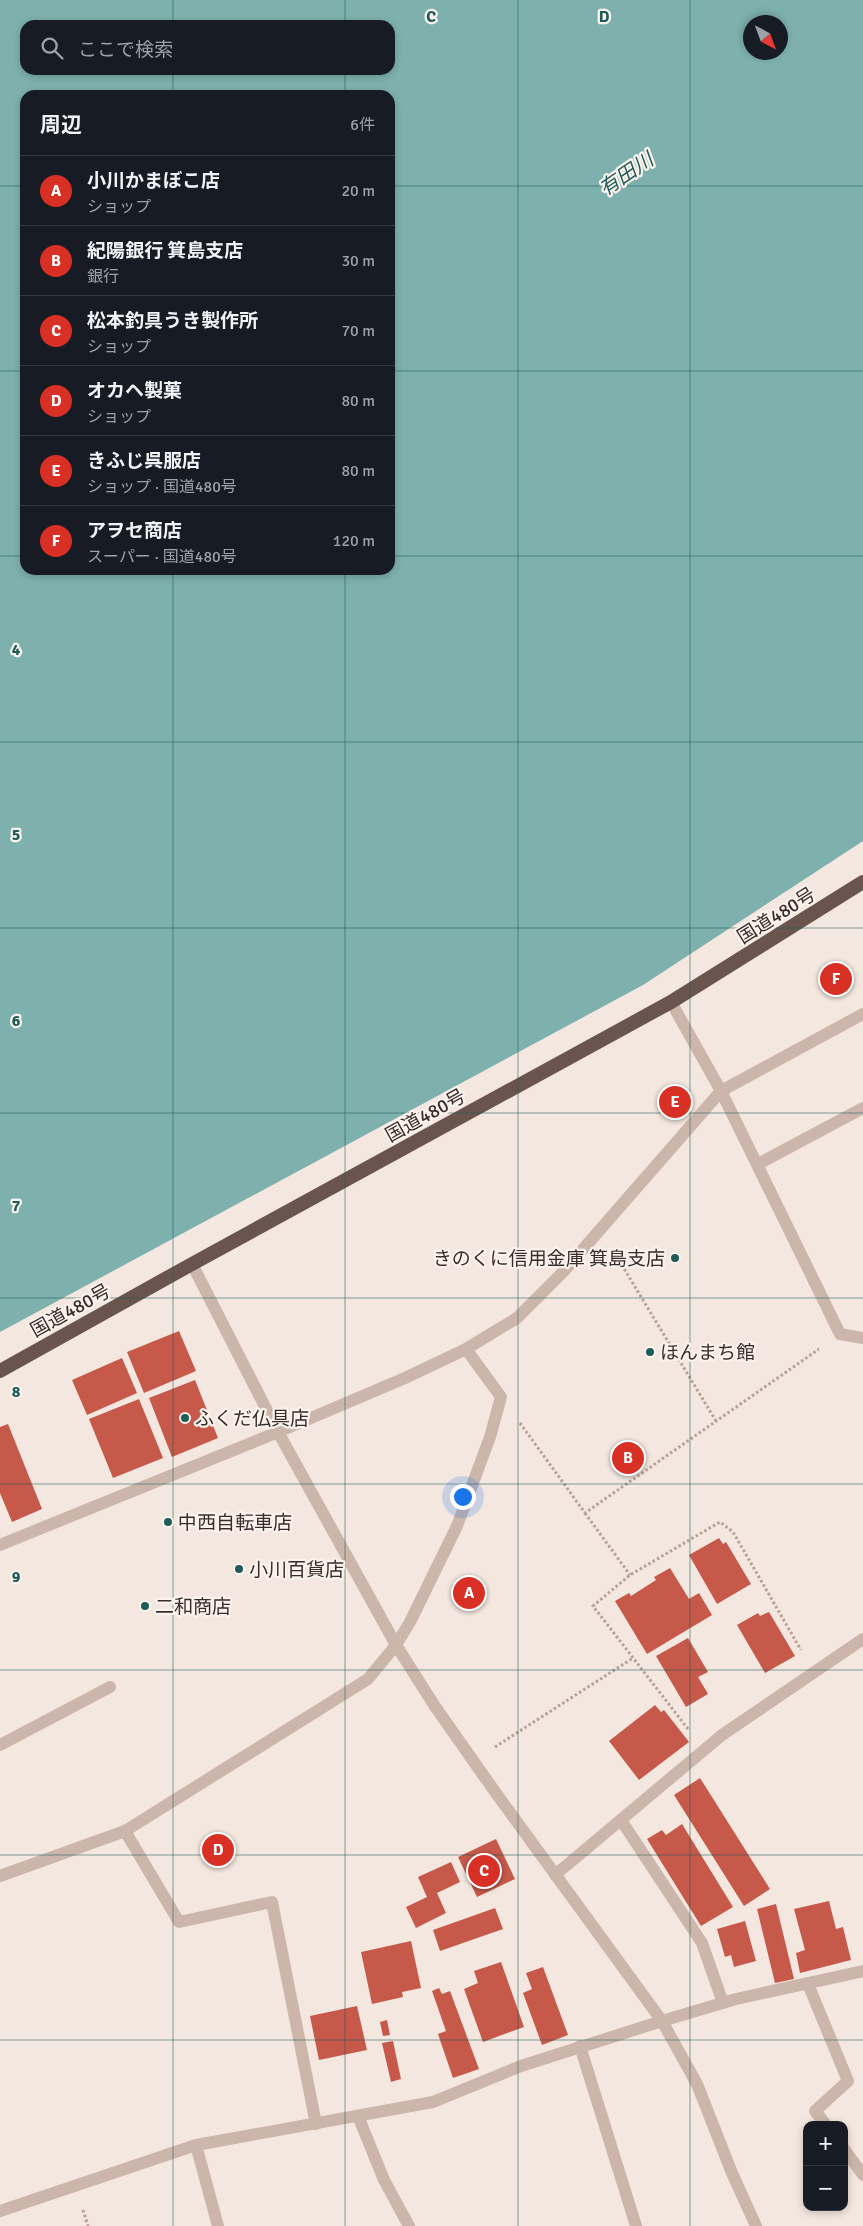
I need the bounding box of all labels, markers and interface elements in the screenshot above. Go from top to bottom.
text: C [426,7,436,27]
text: D [599,7,610,27]
north arrow [743,15,788,60]
search box [20,20,395,75]
icon: search [38,34,66,62]
text: ここで検索 [78,38,173,62]
text: 周辺 [40,112,82,138]
text: 6件 [350,115,375,135]
water label: 有田川 [594,146,660,202]
text: 小川かまぼこ店 [87,169,220,193]
text: A [51,181,61,201]
text: 20 m [341,181,375,201]
text: ショップ [87,197,151,217]
text: 紀陽銀行 箕島支店 [87,239,243,263]
text: B [51,251,61,271]
text: 30 m [341,251,375,271]
text: 銀行 [87,267,119,287]
text: 松本釣具うき製作所 [87,309,258,333]
text: C [51,321,61,341]
text: 70 m [341,321,375,341]
text: ショップ [87,337,151,357]
text: オカヘ製菓 [87,379,182,403]
text: D [51,391,61,411]
text: 80 m [341,391,375,411]
text: ショップ [87,407,151,427]
text: きふじ呉服店 [87,449,201,473]
text: E [51,461,61,481]
text: 80 m [341,461,375,481]
text: ショップ · 国道480号 [87,477,237,497]
text: アヲセ商店 [87,519,182,543]
text: F [52,531,60,551]
text: 120 m [333,531,375,551]
text: スーパー · 国道480号 [87,547,237,567]
text: 4 [12,640,21,660]
text: 5 [12,825,20,845]
street label: 国道480号 [733,882,820,949]
pin: F [820,960,852,998]
text: 6 [12,1011,21,1031]
pin: E [659,1083,691,1121]
street label: 国道480号 [381,1084,470,1148]
text: 7 [12,1196,21,1216]
place label: きのくに信用金庫 箕島支店 [433,1247,665,1271]
marker: きのくに信用金庫 箕島支店 [669,1252,681,1264]
street label: 国道480号 [26,1279,115,1343]
place label: ほんまち館 [660,1341,755,1365]
marker: ほんまち館 [644,1346,656,1358]
text: 8 [12,1382,21,1402]
place label: ふくだ仏具店 [195,1407,309,1431]
marker: ふくだ仏具店 [179,1412,191,1424]
pin: B [612,1439,644,1477]
your location [450,1484,476,1510]
place label: 中西自転車店 [178,1511,292,1535]
marker: 中西自転車店 [162,1516,174,1528]
place label: 小川百貨店 [249,1558,344,1582]
marker: 小川百貨店 [233,1563,245,1575]
text: 9 [12,1567,21,1587]
pin: A [453,1574,485,1612]
place label: 二和商店 [155,1595,231,1619]
marker: 二和商店 [139,1600,151,1612]
pin: D [202,1831,234,1869]
pin: C [468,1852,500,1890]
map controls [803,2121,848,2211]
button: + [803,2121,848,2166]
button: − [803,2166,848,2211]

